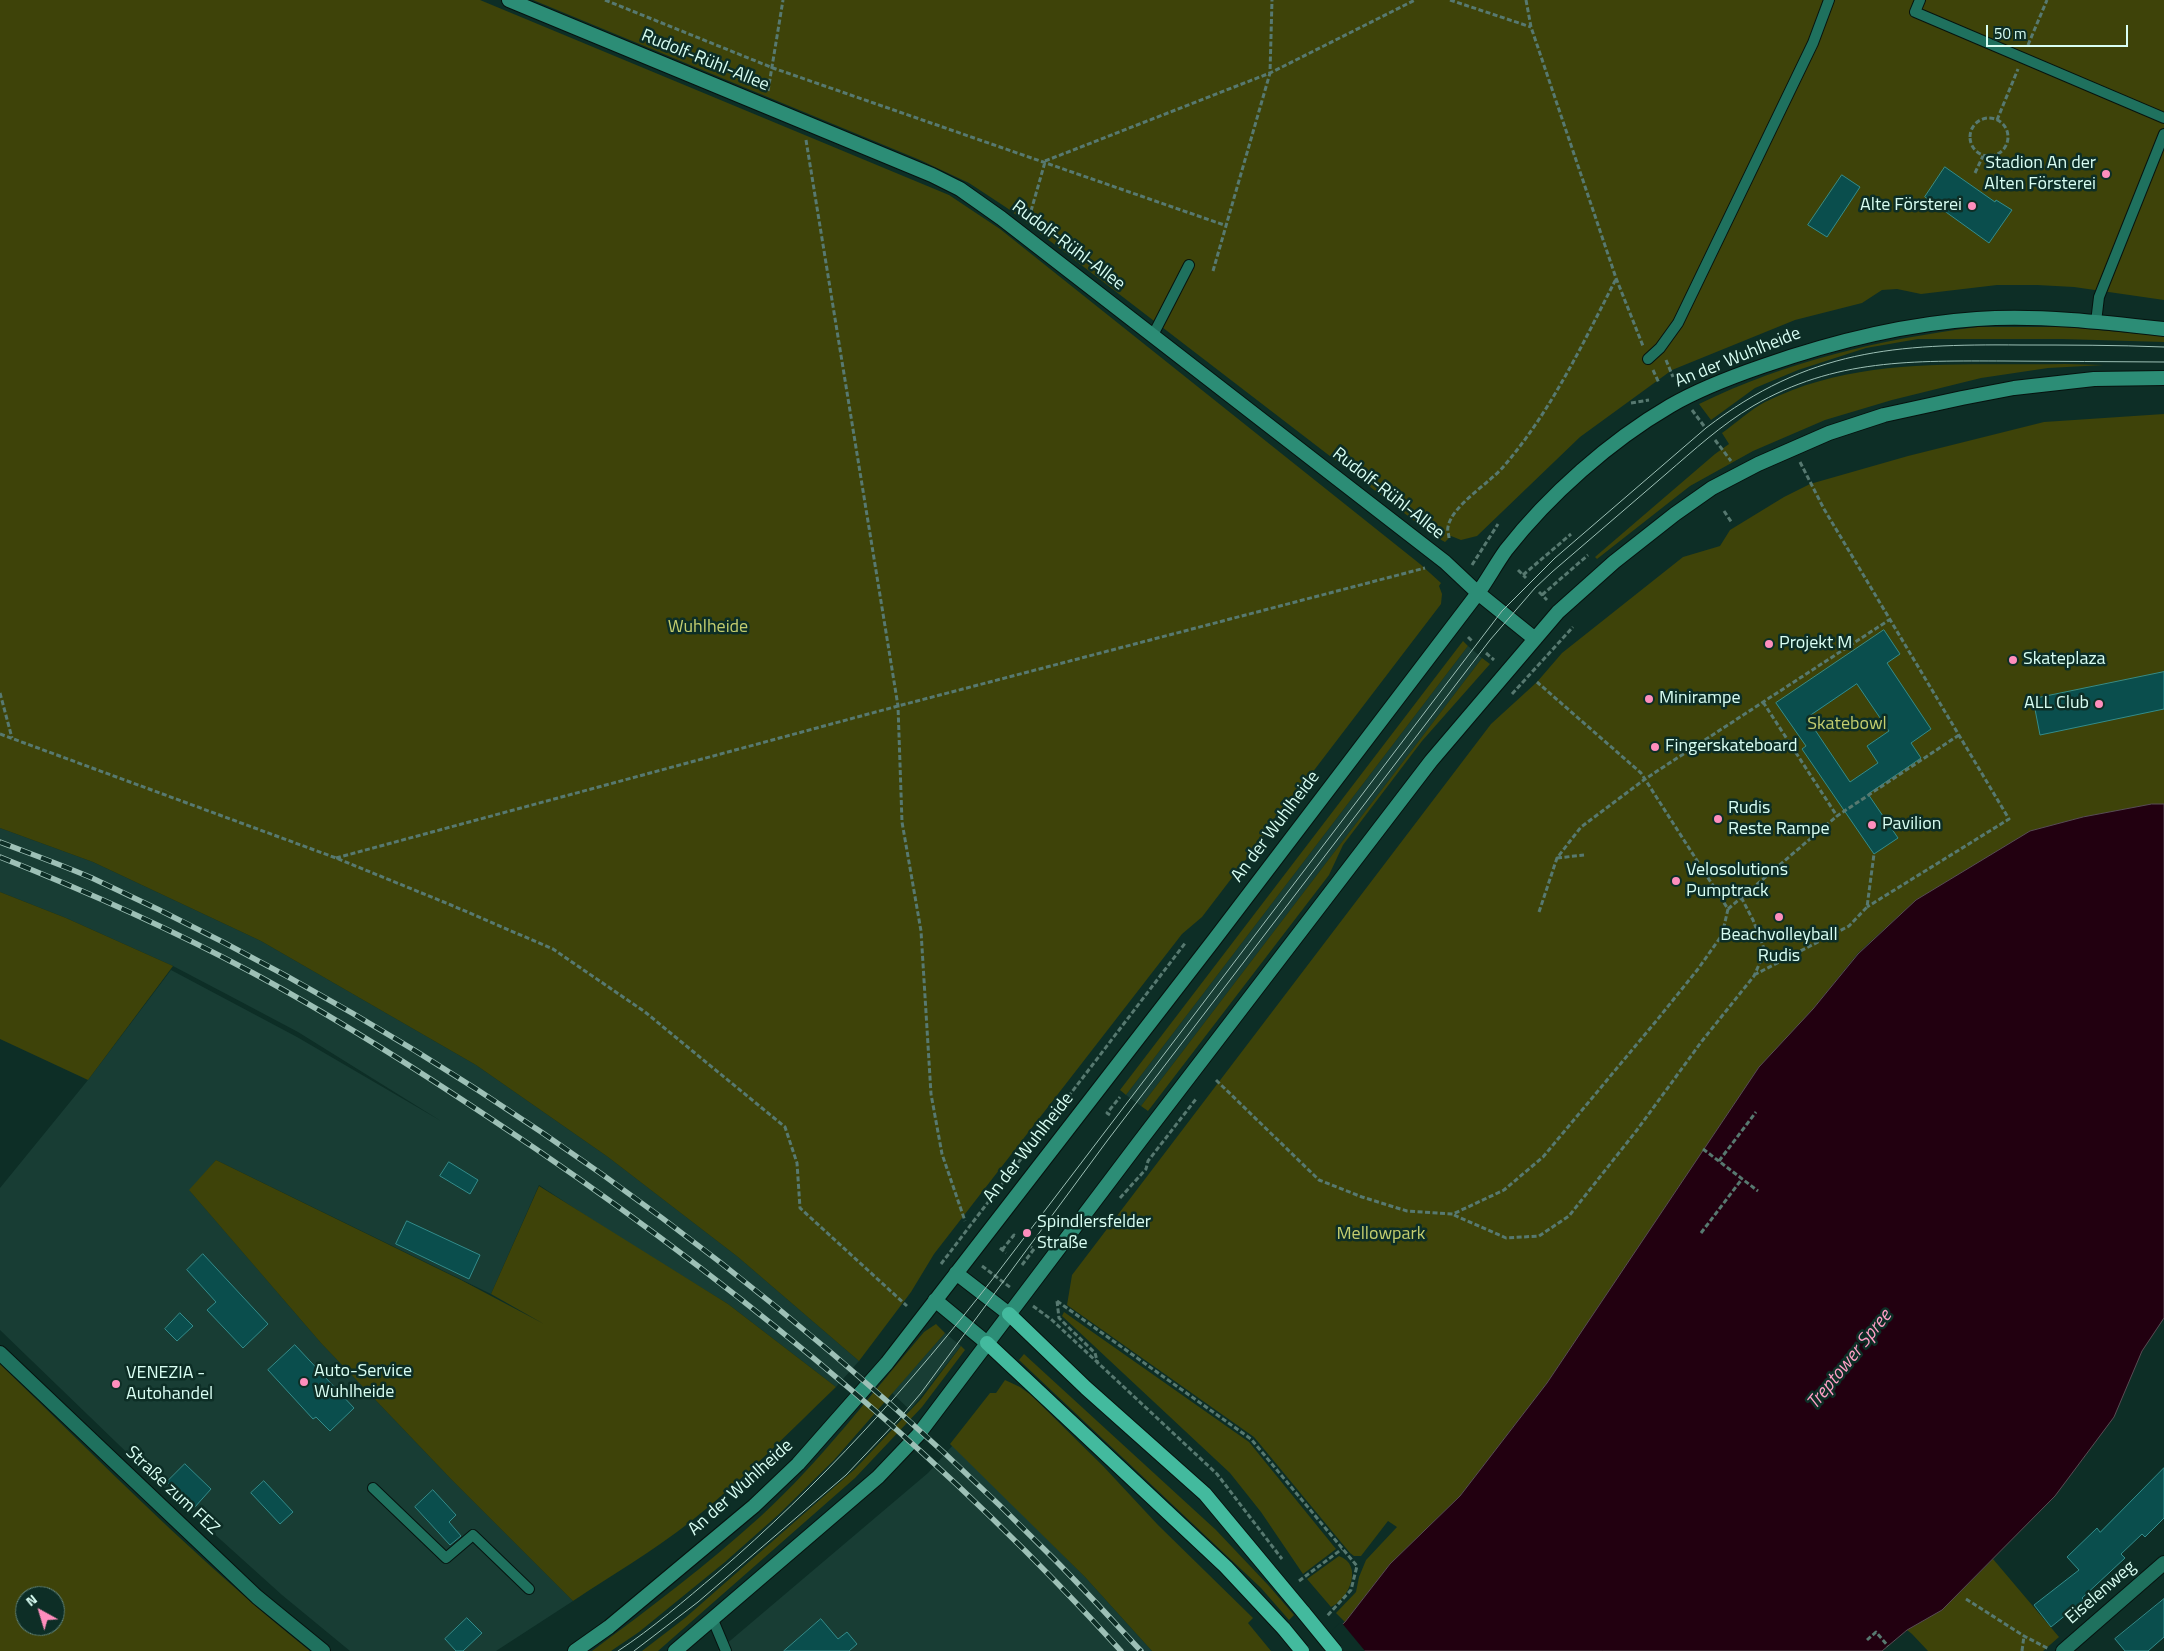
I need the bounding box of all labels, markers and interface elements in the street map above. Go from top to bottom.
scale bar [1989,15,2132,47]
text: 50 m [1994,22,2027,45]
street label: Rudolf-Rühl-Allee [638,25,772,97]
place label: Stadion An der Alten Försterei [1984,153,2096,195]
marker: Stadion An der Alten Försterei [2100,168,2112,180]
place label: Alte Försterei [1860,195,1962,217]
street label: Rudolf-Rühl-Allee [1007,196,1129,296]
marker: Alte Försterei [1966,200,1978,212]
street label: An der Wuhlheide [1672,323,1804,393]
street label: Rudolf-Rühl-Allee [1328,444,1448,544]
park label: Wuhlheide [668,617,748,639]
place label: Projekt M [1779,633,1852,655]
marker: Projekt M [1763,638,1775,650]
place label: Skateplaza [2023,649,2106,671]
marker: Skateplaza [2007,654,2019,666]
place label: Minirampe [1659,688,1741,710]
marker: Minirampe [1643,693,1655,705]
place label: ALL Club [2024,693,2089,715]
marker: ALL Club [2093,698,2105,710]
park label: Skatebowl [1807,714,1887,736]
place label: Fingerskateboard [1665,736,1798,758]
marker: Fingerskateboard [1649,741,1661,753]
street label: An der Wuhlheide [1227,767,1325,887]
place label: Rudis Reste Rampe [1728,798,1829,841]
marker: Rudis Reste Rampe [1712,813,1724,825]
place label: Pavilion [1882,814,1941,836]
marker: Pavilion [1866,819,1878,831]
place label: Velosolutions Pumptrack [1686,860,1788,902]
marker: Velosolutions Pumptrack [1670,875,1682,887]
marker: Beachvolleyball Rudis [1773,911,1785,923]
place label: Beachvolleyball Rudis [1720,925,1838,968]
street label: An der Wuhlheide [979,1089,1079,1207]
place label: Spindlersfelder Straße [1037,1212,1151,1254]
park label: Mellowpark [1337,1224,1425,1246]
marker: Spindlersfelder Straße [1021,1227,1033,1239]
water label: Treptower Spree [1803,1306,1897,1414]
place label: Auto-Service Wuhlheide [314,1361,412,1404]
place label: VENEZIA - Autohandel [126,1363,213,1406]
marker: Auto-Service Wuhlheide [298,1376,310,1388]
marker: VENEZIA - Autohandel [110,1378,122,1390]
street label: An der Wuhlheide [684,1435,798,1541]
street label: Straße zum FEZ [121,1442,223,1540]
street label: Eiselenweg [2061,1557,2141,1629]
north arrow [15,1586,65,1636]
text: N [20,1589,41,1611]

